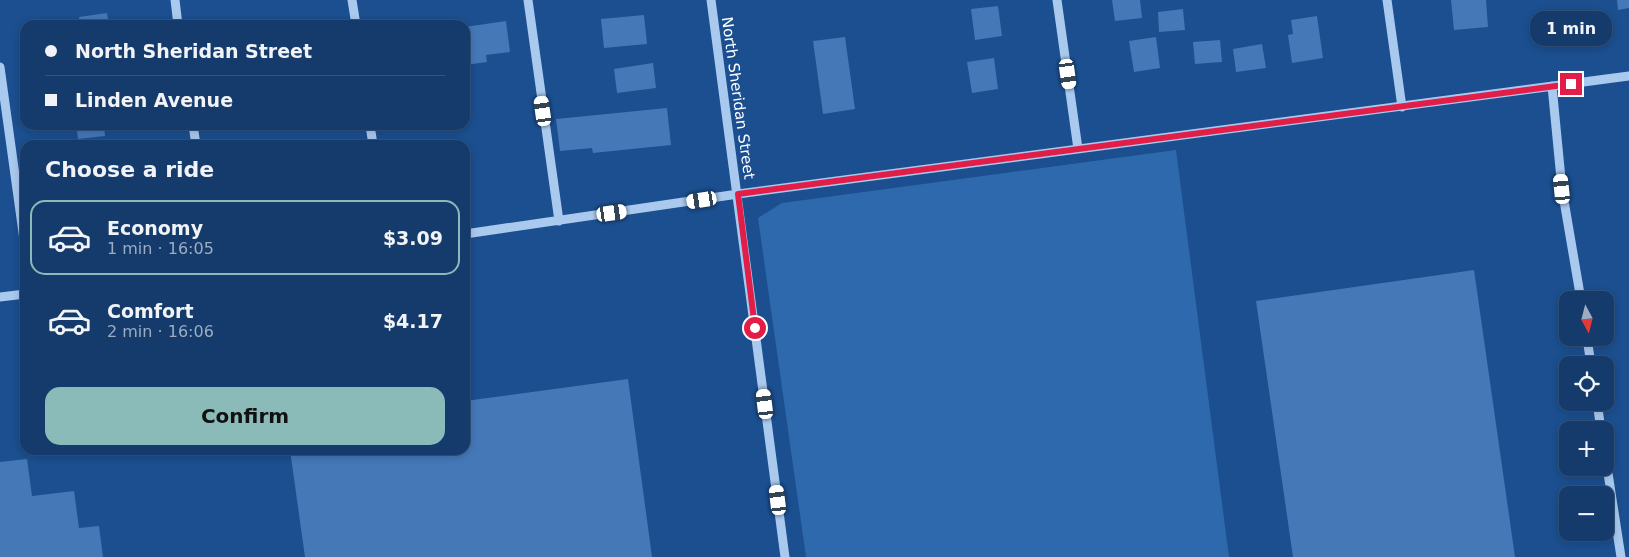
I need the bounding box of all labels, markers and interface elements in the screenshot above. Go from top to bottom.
callout: 1 min [1530,12,1612,46]
street label: North Sheridan Street [718,16,758,181]
text: 1 min [1546,19,1596,38]
text: North Sheridan Street [75,40,312,62]
car [1058,58,1077,90]
route end [1560,73,1582,95]
text: Linden Avenue [75,89,233,111]
car [533,95,552,127]
text: Choose a ride [45,157,214,182]
car [1552,173,1571,205]
car [686,190,717,210]
car [596,203,627,223]
icon: car [47,215,92,260]
text: Economy [107,217,203,239]
text: $3.09 [383,227,443,249]
text: 1 min · 16:05 [107,239,214,258]
north arrow [1559,291,1614,346]
map controls [1559,291,1614,541]
icon: car [47,298,92,343]
text: Comfort [107,300,194,322]
text: $4.17 [383,310,443,332]
route start [744,317,766,339]
text: 2 min · 16:06 [107,322,214,341]
button: locate [1559,356,1614,411]
button: Confirm [45,387,445,445]
car [755,388,774,420]
button: + [1559,421,1614,476]
car [768,484,787,516]
button: − [1559,486,1614,541]

